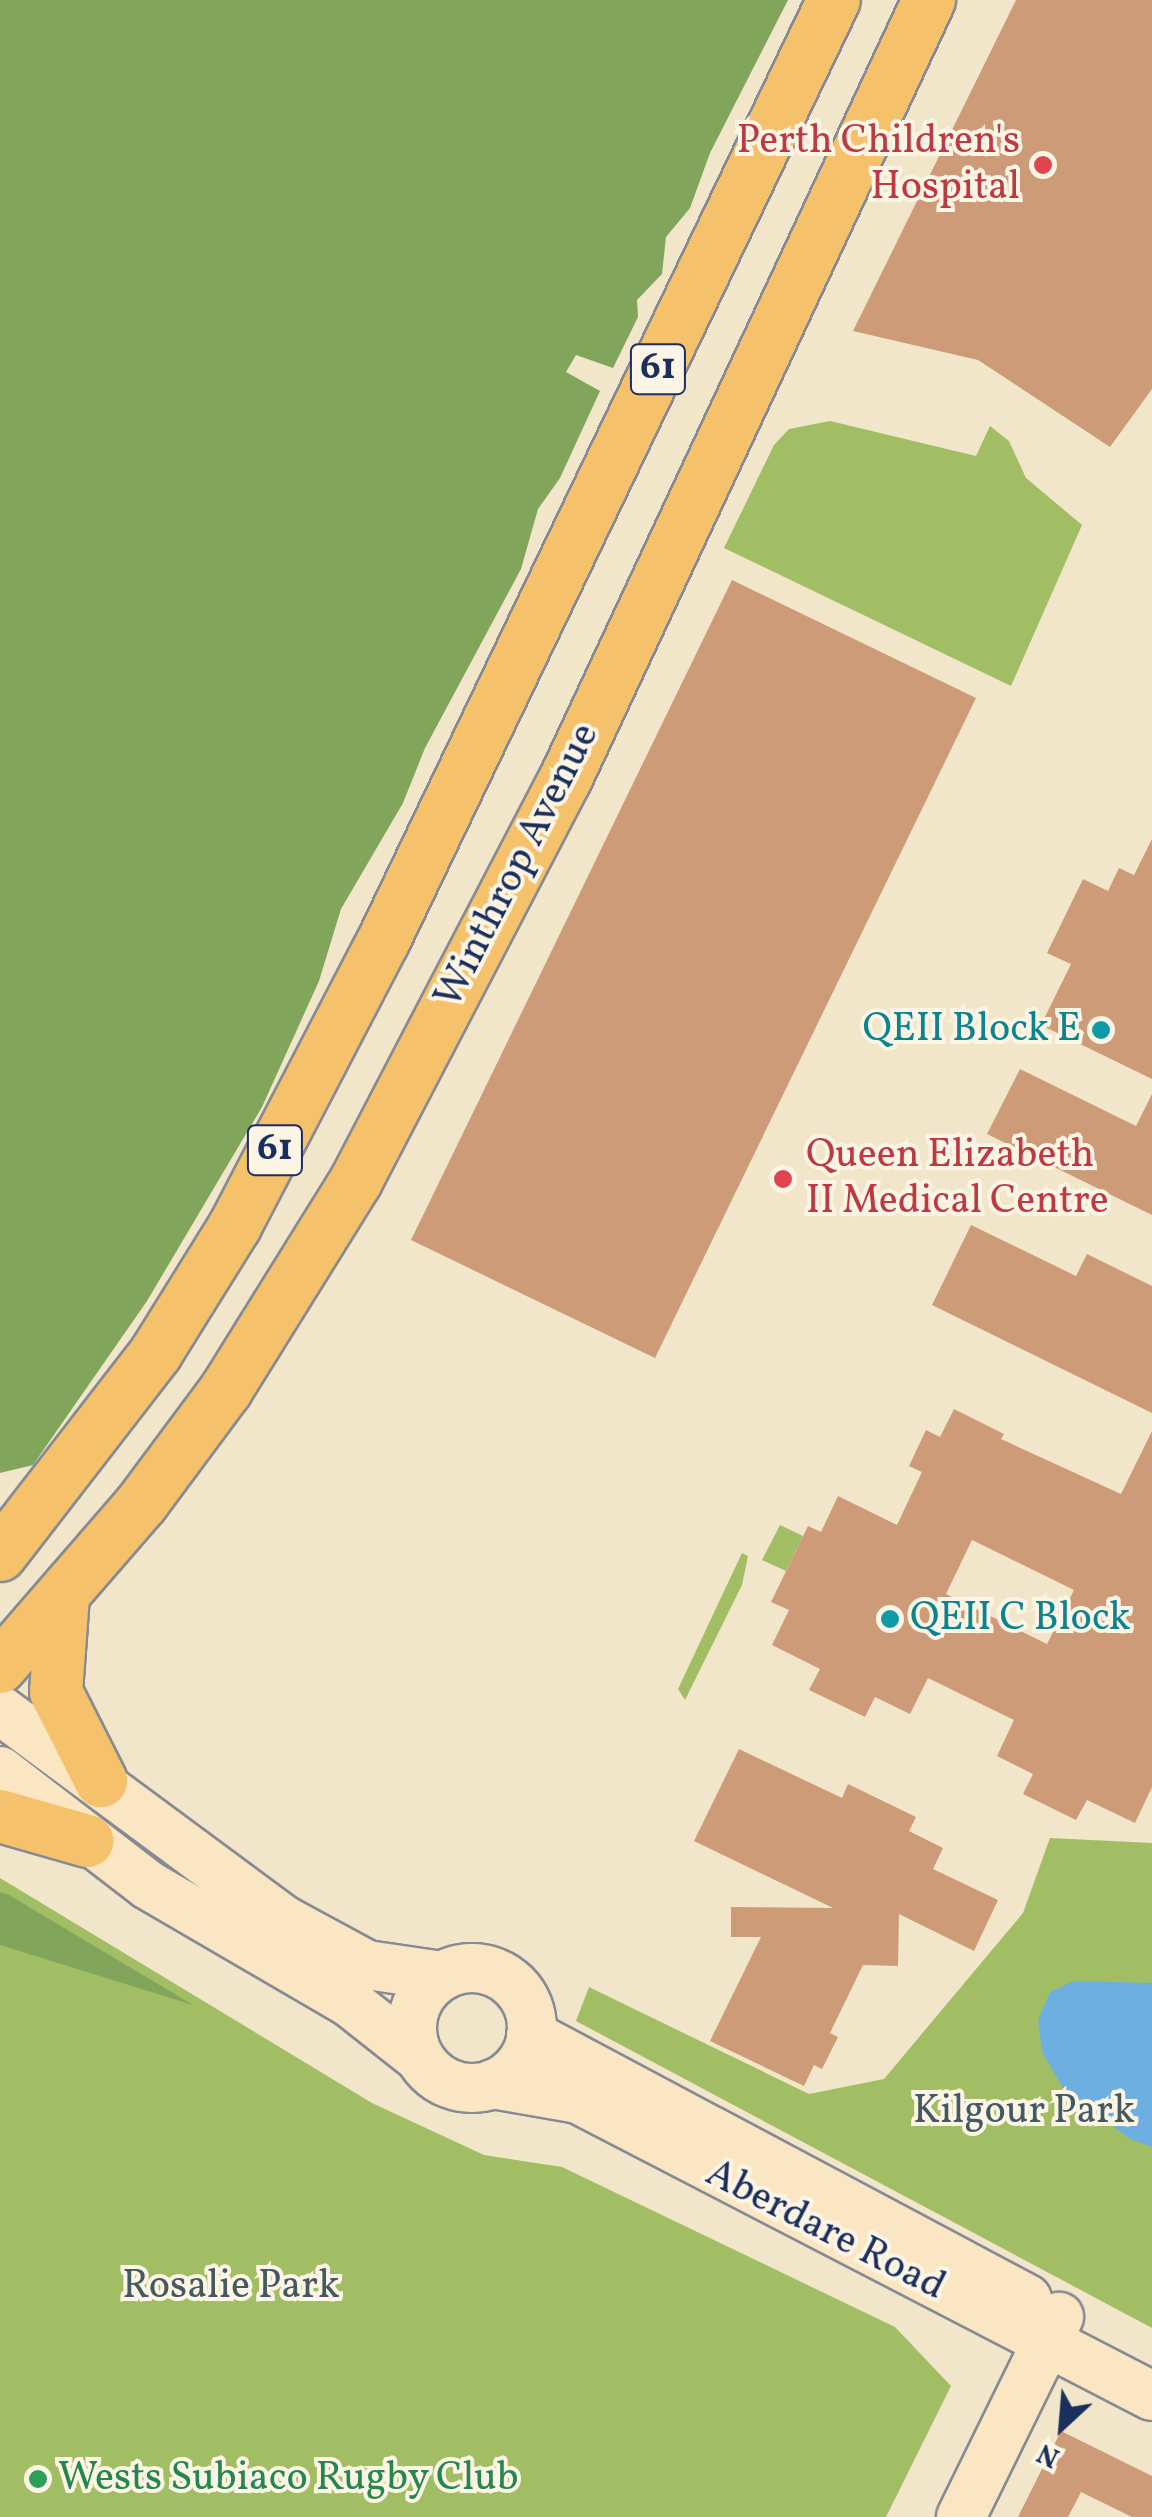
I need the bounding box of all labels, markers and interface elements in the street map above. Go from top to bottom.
place label: Perth Children's Hospital [737,118,1020,212]
marker: Perth Children's Hospital [1030,152,1056,178]
road number: 61 [628,336,688,402]
street label: Winthrop Avenue [426,716,610,1016]
place label: QEII Block E [863,1006,1081,1054]
marker: QEII Block E [1090,1019,1112,1041]
road number: 61 [245,1117,305,1183]
place label: Queen Elizabeth II Medical Centre [806,1132,1109,1226]
marker: Queen Elizabeth II Medical Centre [770,1166,796,1192]
place label: QEII C Block [910,1595,1131,1643]
marker: QEII C Block [879,1608,901,1630]
park label: Kilgour Park [913,2088,1135,2136]
street label: Aberdare Road [697,2150,953,2312]
park label: Rosalie Park [122,2263,340,2311]
north arrow [1012,2377,1112,2477]
text: N [1031,2432,1066,2476]
place label: Wests Subiaco Rugby Club [58,2455,520,2503]
marker: Wests Subiaco Rugby Club [27,2468,49,2490]

